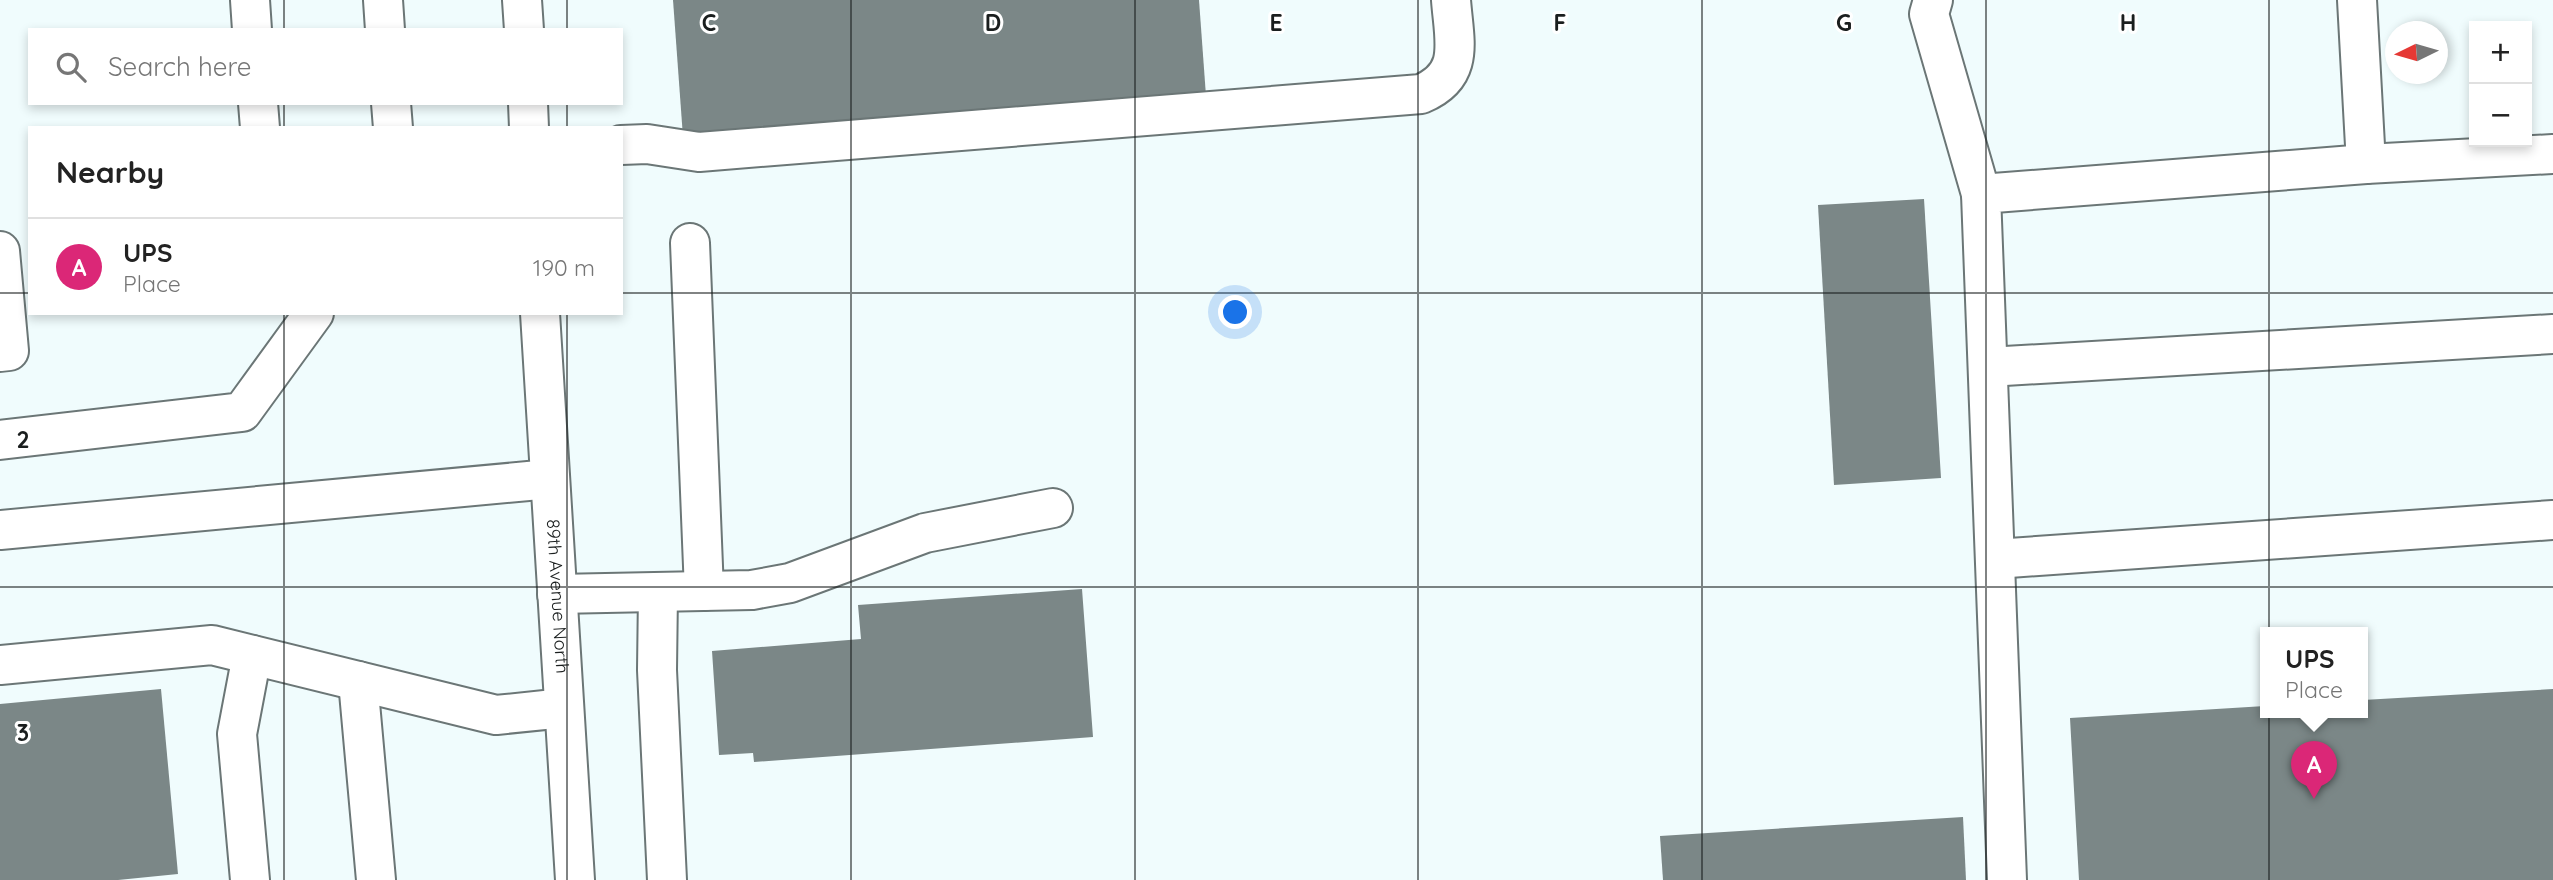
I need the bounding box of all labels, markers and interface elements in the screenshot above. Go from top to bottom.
text: C [702,8,716,37]
text: D [985,8,1001,37]
text: E [1269,8,1283,37]
text: F [1554,8,1566,37]
text: G [1836,8,1852,37]
text: H [2120,8,2136,37]
north arrow [2385,21,2448,84]
map controls [2469,21,2532,147]
button: + [2469,21,2532,84]
search box [28,28,623,105]
icon: search [52,48,90,86]
text: Search here [108,50,252,83]
button: − [2469,84,2532,147]
text: Nearby [56,153,164,191]
text: UPS [123,236,173,269]
text: A [72,253,86,282]
text: 190 m [533,253,595,282]
text: Place [123,269,181,298]
your location [1218,295,1252,329]
text: 2 [16,425,30,454]
street label: 89th Avenue North [542,518,574,674]
popup [2260,627,2368,718]
text: UPS [2285,642,2335,675]
text: Place [2285,675,2343,704]
text: 3 [17,718,29,747]
pin: A [2291,741,2337,799]

